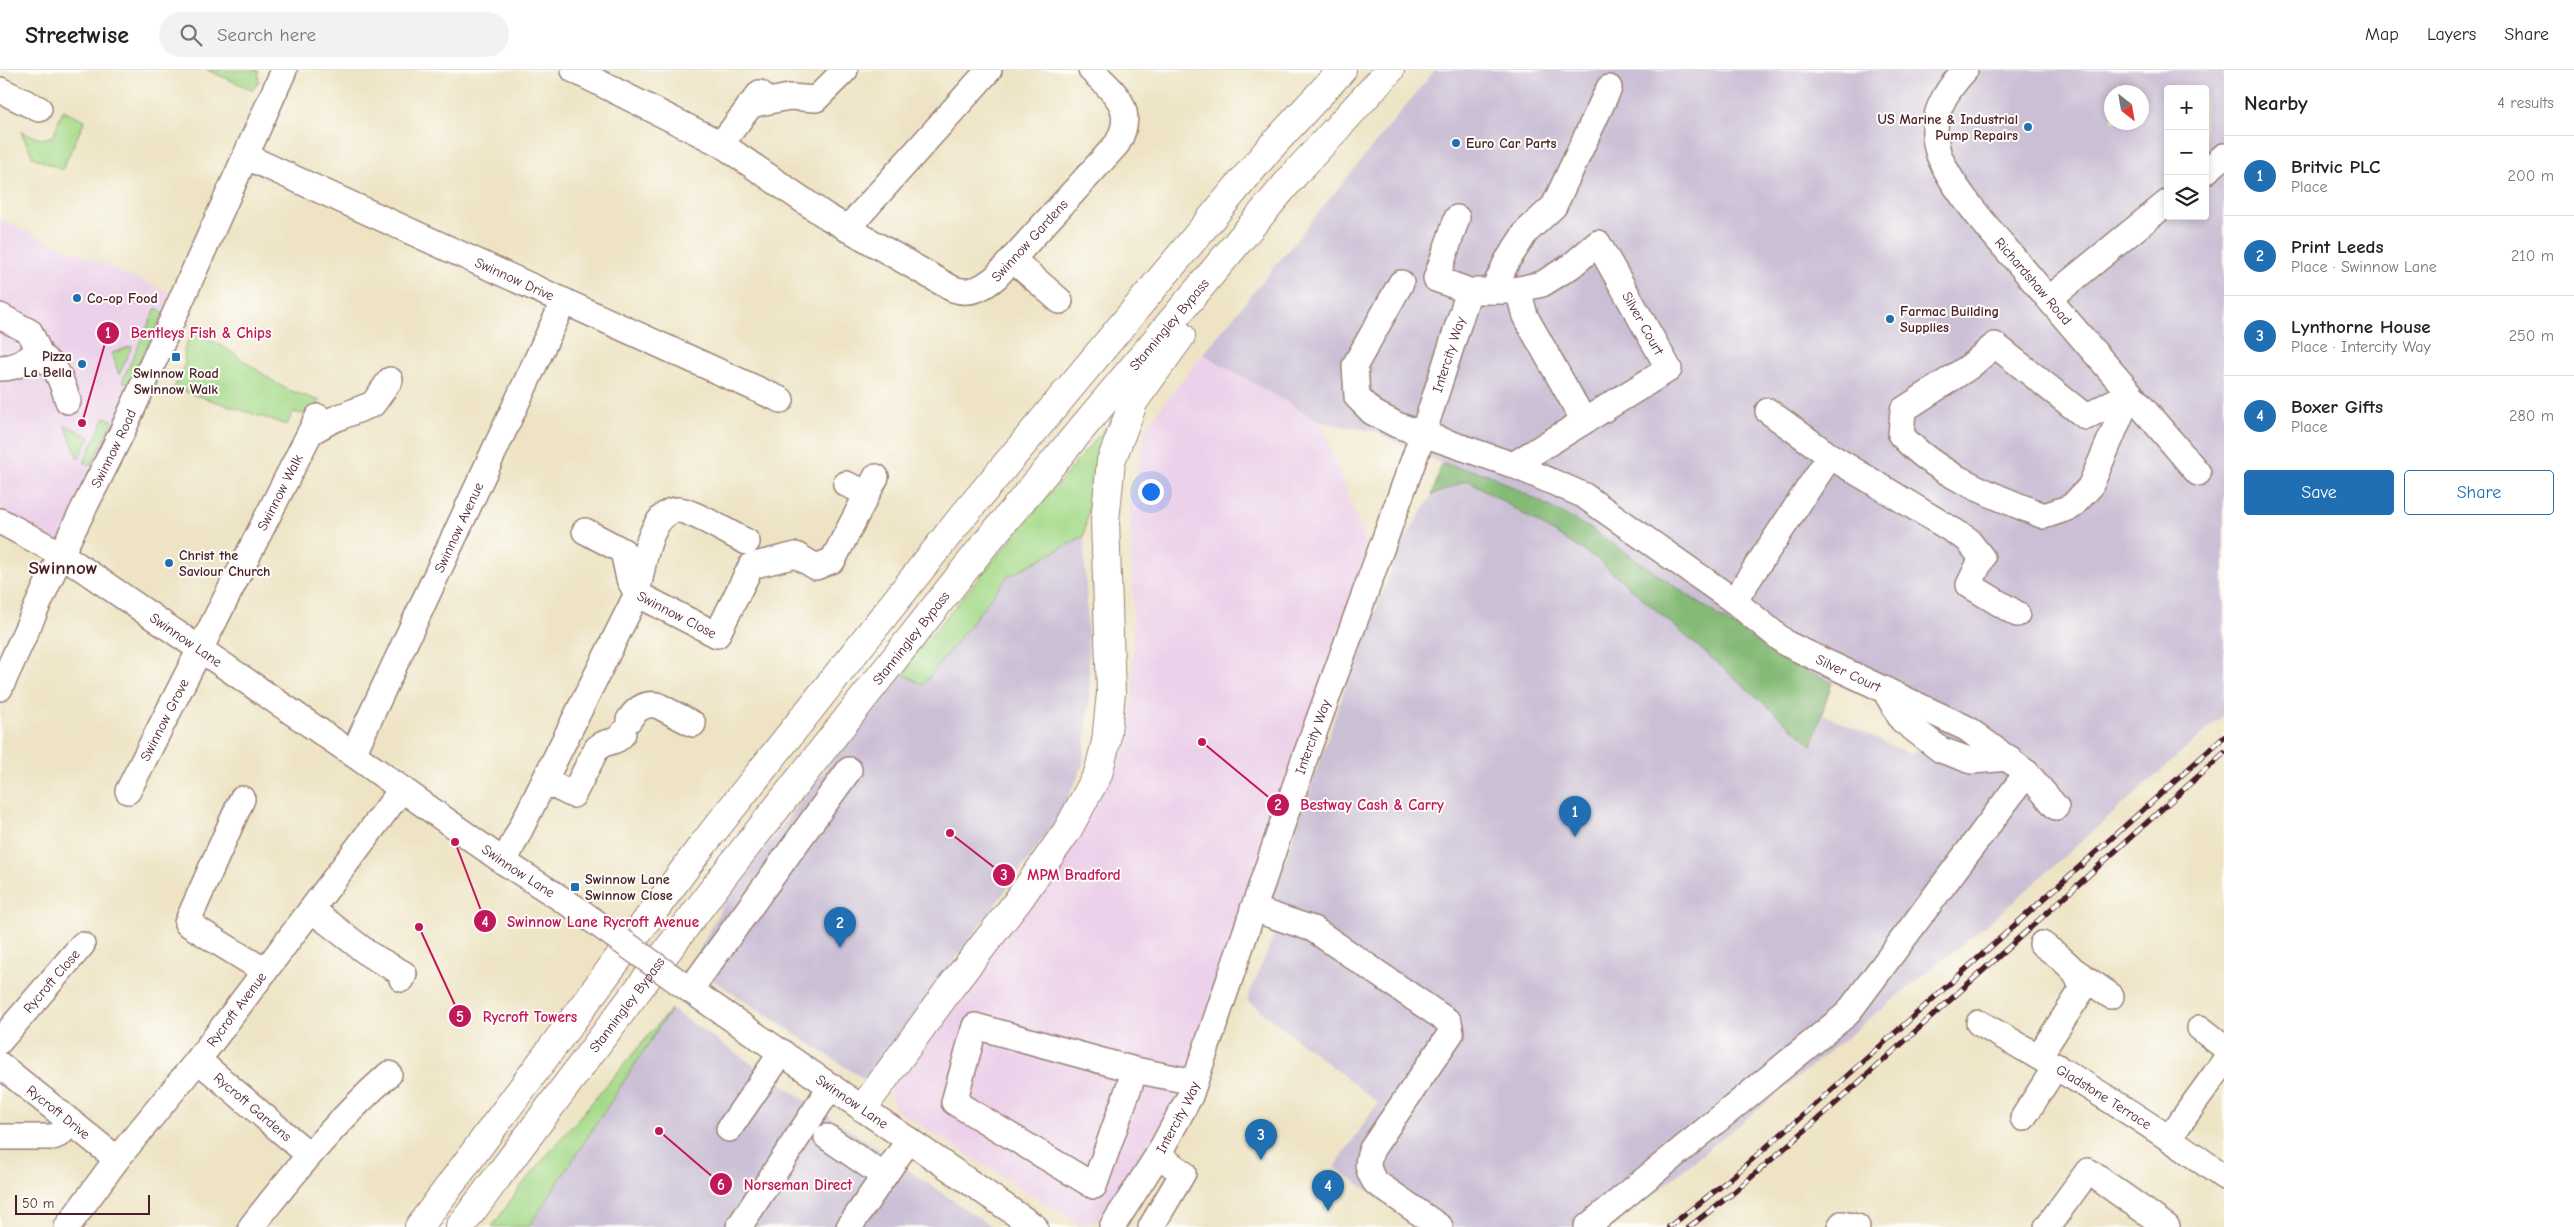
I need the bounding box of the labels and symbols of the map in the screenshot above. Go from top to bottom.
north arrow [2104,85,2149,130]
place label: US Marine & Industrial Pump Repairs [1878,111,2018,144]
marker: US Marine & Industrial Pump Repairs [2022,121,2034,133]
place label: Euro Car Parts [1466,135,1556,152]
marker: Euro Car Parts [1450,137,1462,149]
street label: Swinnow Gardens [988,196,1072,285]
street label: Richardshaw Road [1991,234,2075,328]
street label: Swinnow Drive [472,254,557,305]
street label: Stanningley Bypass [1126,275,1213,374]
street label: Silver Court [1618,289,1668,359]
place label: Co-op Food [87,290,158,307]
marker: Co-op Food [71,292,83,304]
place label: Farmac Building Supplies [1900,303,1999,336]
marker: Farmac Building Supplies [1884,313,1896,325]
street label: Intercity Way [1429,314,1469,395]
callout: Bentleys Fish & Chips [95,318,281,348]
text: 1 [105,324,111,342]
text: Bentleys Fish & Chips [131,324,271,342]
place label: Pizza La Bella [24,348,72,381]
marker: Swinnow Road Swinnow Walk [170,351,182,363]
marker: Pizza La Bella [76,358,88,370]
place label: Swinnow Road Swinnow Walk [133,365,219,398]
street label: Swinnow Road [87,407,140,491]
street label: Swinnow Walk [254,451,307,534]
your location [1138,479,1164,505]
street label: Swinnow Avenue [431,480,487,576]
place label: Christ the Saviour Church [179,547,270,580]
district label: Swinnow [28,557,98,579]
marker: Christ the Saviour Church [163,557,175,569]
street label: Swinnow Close [634,587,719,642]
street label: Stanningley Bypass [869,588,954,688]
street label: Swinnow Lane [146,609,225,671]
street label: Silver Court [1813,651,1884,696]
street label: Swinnow Grove [137,676,193,764]
street label: Intercity Way [1292,697,1335,777]
callout: Bestway Cash & Carry [1265,790,1454,820]
text: 2 [1274,796,1282,814]
text: Bestway Cash & Carry [1300,796,1444,814]
pin: 1 [1559,796,1591,837]
street label: Swinnow Lane [479,841,558,902]
callout: MPM Bradford [992,860,1130,890]
text: 3 [1000,866,1008,884]
text: MPM Bradford [1027,866,1121,884]
place label: Swinnow Lane Swinnow Close [585,871,673,904]
marker: Swinnow Lane Swinnow Close [569,881,581,893]
callout: Swinnow Lane Rycroft Avenue [472,906,709,936]
pin: 2 [824,907,856,948]
text: 4 [481,913,489,931]
text: Swinnow Lane Rycroft Avenue [507,913,699,931]
street label: Rycroft Close [20,946,84,1017]
street label: Stanningley Bypass [586,954,669,1056]
street label: Rycroft Avenue [203,969,270,1050]
callout: Rycroft Towers [448,1001,587,1031]
text: 5 [456,1008,464,1026]
text: Rycroft Towers [483,1008,577,1026]
street label: Gladstone Terrace [2053,1061,2154,1133]
street label: Rycroft Gardens [210,1069,295,1145]
street label: Swinnow Lane [813,1071,891,1133]
street label: Intercity Way [1153,1079,1203,1156]
street label: Rycroft Drive [23,1082,93,1143]
pin: 3 [1245,1119,1277,1160]
callout: Norseman Direct [708,1169,862,1199]
pin: 4 [1312,1170,1344,1211]
text: 6 [717,1176,725,1194]
text: Norseman Direct [744,1176,853,1194]
scale bar [15,1192,150,1215]

